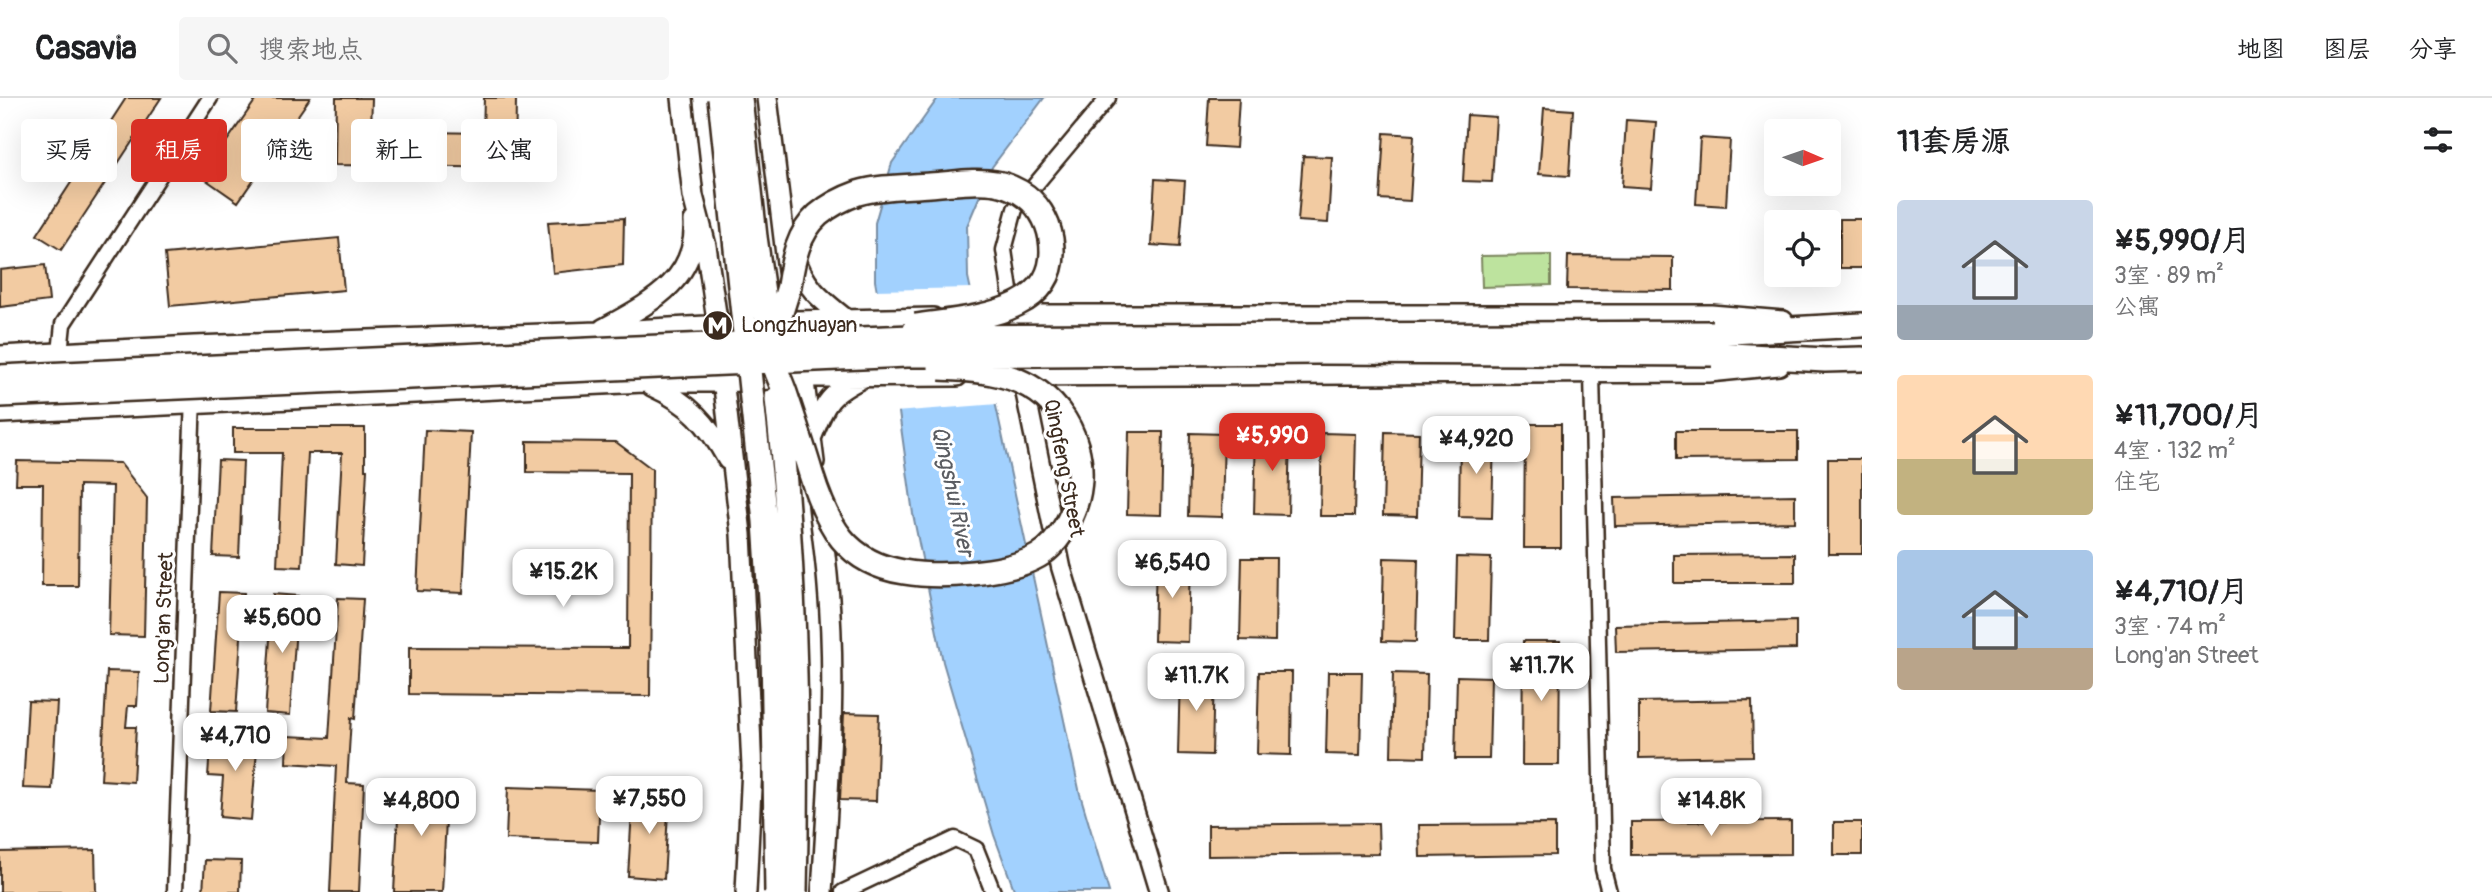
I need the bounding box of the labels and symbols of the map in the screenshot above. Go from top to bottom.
north arrow [1764,119,1841,196]
metro station icon: Longzhuayan [701,308,735,342]
place label: Longzhuayan [741,312,857,339]
street label: Qingfeng Street [1037,397,1091,540]
pin: ¥5,990 [1215,414,1329,473]
pin: ¥4,920 [1419,416,1533,476]
water label: Qingshui River [925,423,982,561]
pin: ¥6,540 [1115,540,1229,600]
pin: ¥15.2K [506,550,620,609]
street label: Long'an Street [148,551,180,684]
pin: ¥5,600 [225,596,339,655]
pin: ¥11.7K [1484,644,1598,703]
pin: ¥11.7K [1139,654,1253,713]
pin: ¥4,710 [178,714,292,773]
pin: ¥7,550 [592,776,706,836]
pin: ¥4,800 [364,778,478,838]
pin: ¥14.8K [1654,778,1768,838]

